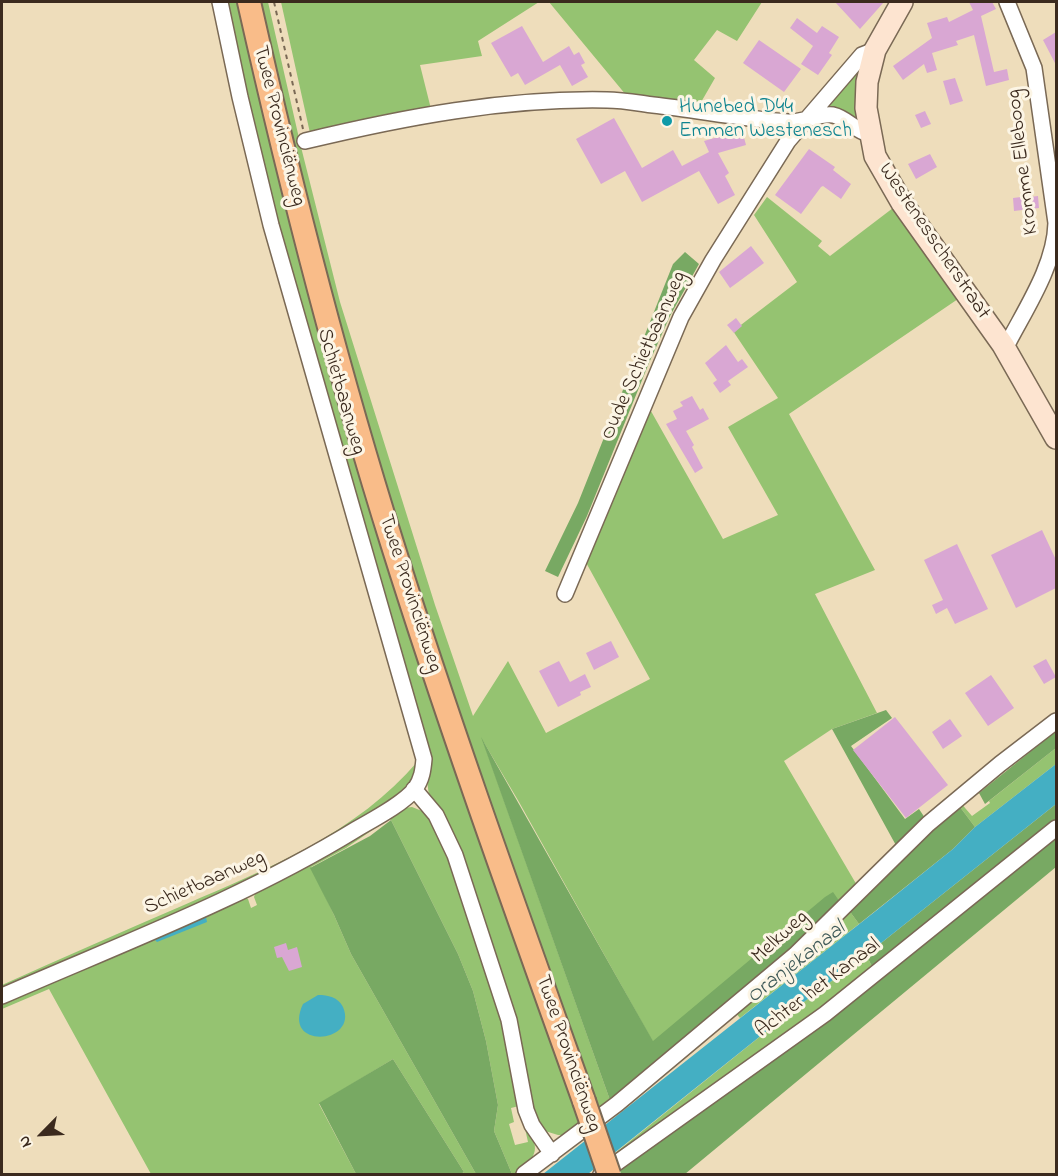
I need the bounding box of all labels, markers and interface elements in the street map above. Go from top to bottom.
street label: Twee Provinciënweg [246,43,310,209]
street label: Kromme Elleboog [1003,88,1045,236]
place label: Hunebed D44 Emmen Westenesch [679,96,852,146]
marker: Hunebed D44 Emmen Westenesch [660,114,674,128]
street label: Westenesscherstraat [871,159,995,325]
street label: Oude Schietbaanweg [596,268,694,444]
street label: Schietbaanweg [310,326,370,458]
street label: Twee Provinciënweg [372,512,446,676]
street label: Schietbaanweg [141,846,269,922]
street label: Melkweg [747,906,815,970]
water label: Oranjekanaal [742,917,852,1011]
street label: Achter het Kanaal [751,934,887,1044]
street label: Twee Provinciënweg [528,972,606,1136]
north arrow [12,1104,72,1164]
text: N [12,1132,39,1151]

